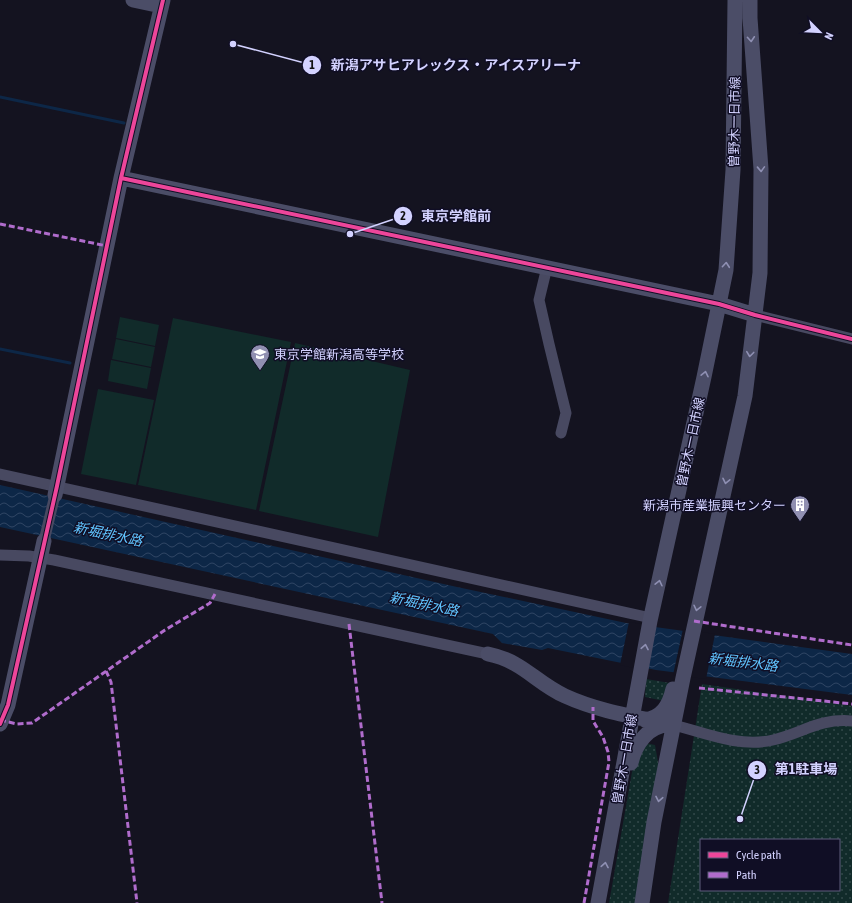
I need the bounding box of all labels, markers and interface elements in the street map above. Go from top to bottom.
north arrow [800,12,840,52]
text: N [822,31,836,41]
one-way arrow [747,36,756,42]
callout: 新潟アサヒアレックス・アイスアリーナ [302,52,590,78]
text: 新潟アサヒアレックス・アイスアリーナ [331,57,581,73]
text: 1 [309,58,315,72]
street label: 曽野木一日市線 [726,76,743,168]
one-way arrow [757,166,765,172]
callout: 東京学館前 [393,203,499,229]
text: 東京学館前 [421,208,491,224]
text: 2 [400,209,406,223]
one-way arrow [721,262,730,268]
school or university icon: 東京学館新潟高等学校 [249,343,271,371]
place label: 東京学館新潟高等学校 [274,347,404,362]
one-way arrow [746,351,755,357]
one-way arrow [700,371,708,377]
street label: 曽野木一日市線 [674,396,707,488]
one-way arrow [723,478,731,484]
building icon: 新潟市産業振興センター [789,494,811,522]
place label: 新潟市産業振興センター [643,498,786,513]
water label: 新堀排水路 [72,519,145,549]
one-way arrow [654,580,662,586]
water label: 新堀排水路 [388,589,461,619]
one-way arrow [694,605,702,611]
one-way arrow [641,644,649,651]
water label: 新堀排水路 [707,650,780,674]
street label: 曽野木一日市線 [609,713,640,805]
callout: 第1駐車場 [747,757,845,783]
text: 第1駐車場 [775,761,837,777]
text: 3 [754,763,760,777]
one-way arrow [655,796,663,802]
legend [700,839,840,891]
text: Cycle path [736,848,781,862]
one-way arrow [600,861,609,868]
text: Path [736,868,757,882]

